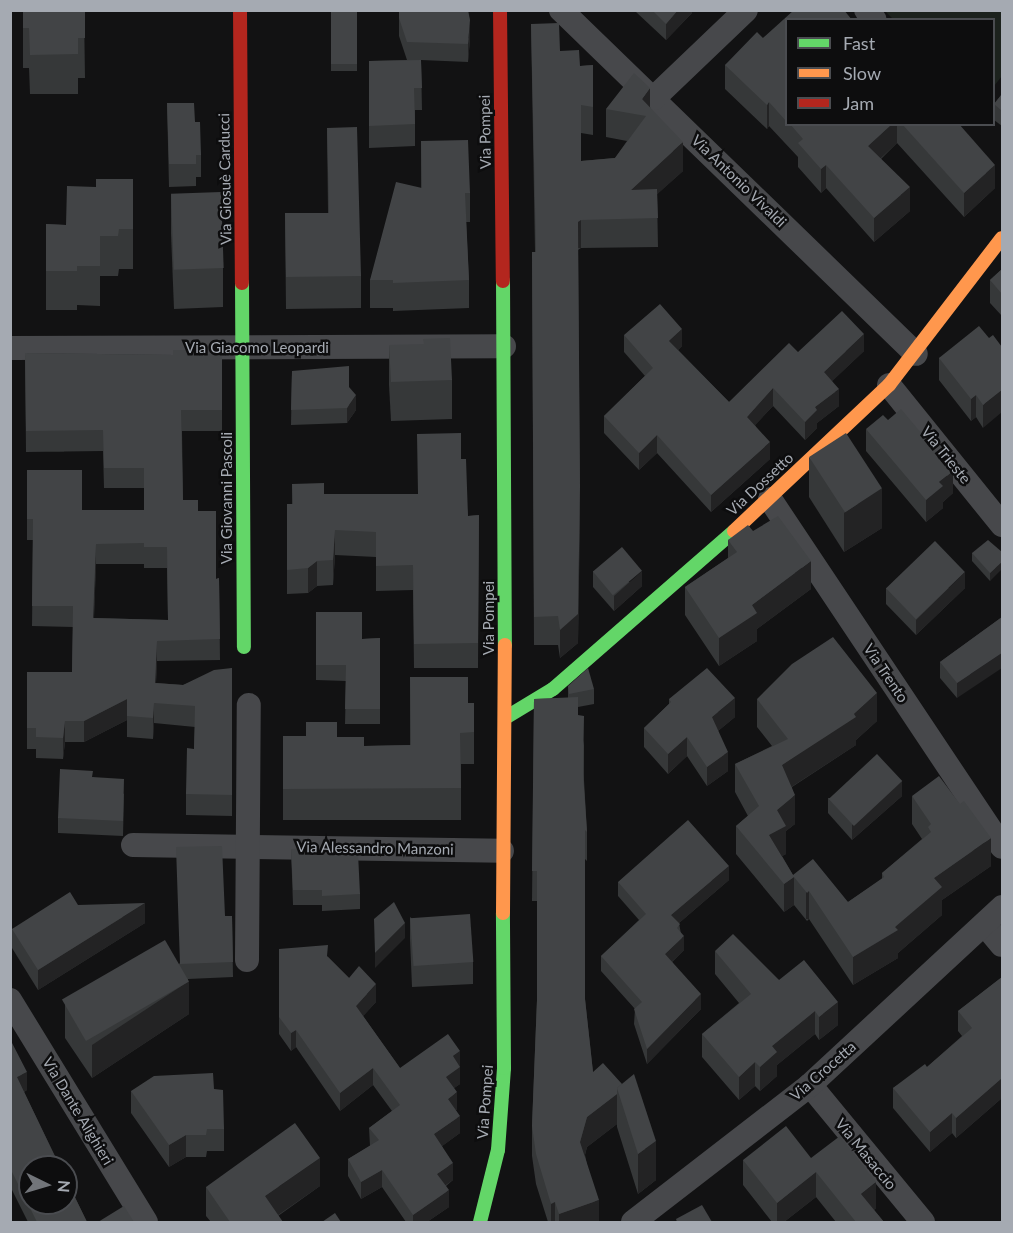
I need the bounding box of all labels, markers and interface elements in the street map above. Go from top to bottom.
legend [785,18,995,126]
text: Fast [843,32,875,54]
text: Slow [843,62,881,84]
text: Jam [843,92,874,114]
street label: Via Pompei [475,95,495,169]
street label: Via Giosuè Carducci [215,113,235,245]
street label: Via Antonio Vivaldi [687,131,791,231]
street label: Via Giacomo Leopardi [185,339,329,357]
street label: Via Trieste [917,423,975,487]
street label: Via Giovanni Pascoli [218,432,236,564]
street label: Via Dossetto [723,449,797,519]
street label: Via Pompei [480,581,498,655]
street label: Via Trento [860,640,912,706]
street label: Via Alessandro Manzoni [296,838,454,858]
street label: Via Crocetta [786,1038,860,1104]
street label: Via Dante Alighieri [39,1054,117,1168]
street label: Via Pompei [473,1064,497,1140]
street label: Via Masaccio [832,1115,900,1193]
north arrow [18,1155,78,1215]
text: N [54,1179,74,1193]

